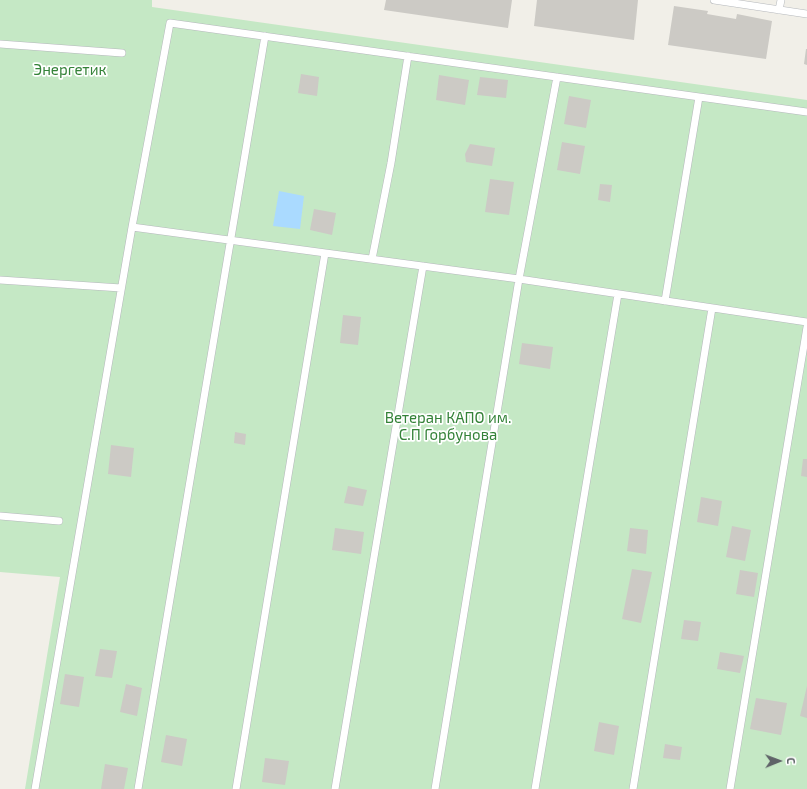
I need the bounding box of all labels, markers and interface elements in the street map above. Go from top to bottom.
park label: Энергетик [33,61,107,79]
park label: Ветеран КАПО им. С.П Горбунова [385,409,511,444]
north arrow [759,741,799,781]
text: С [785,757,798,764]

